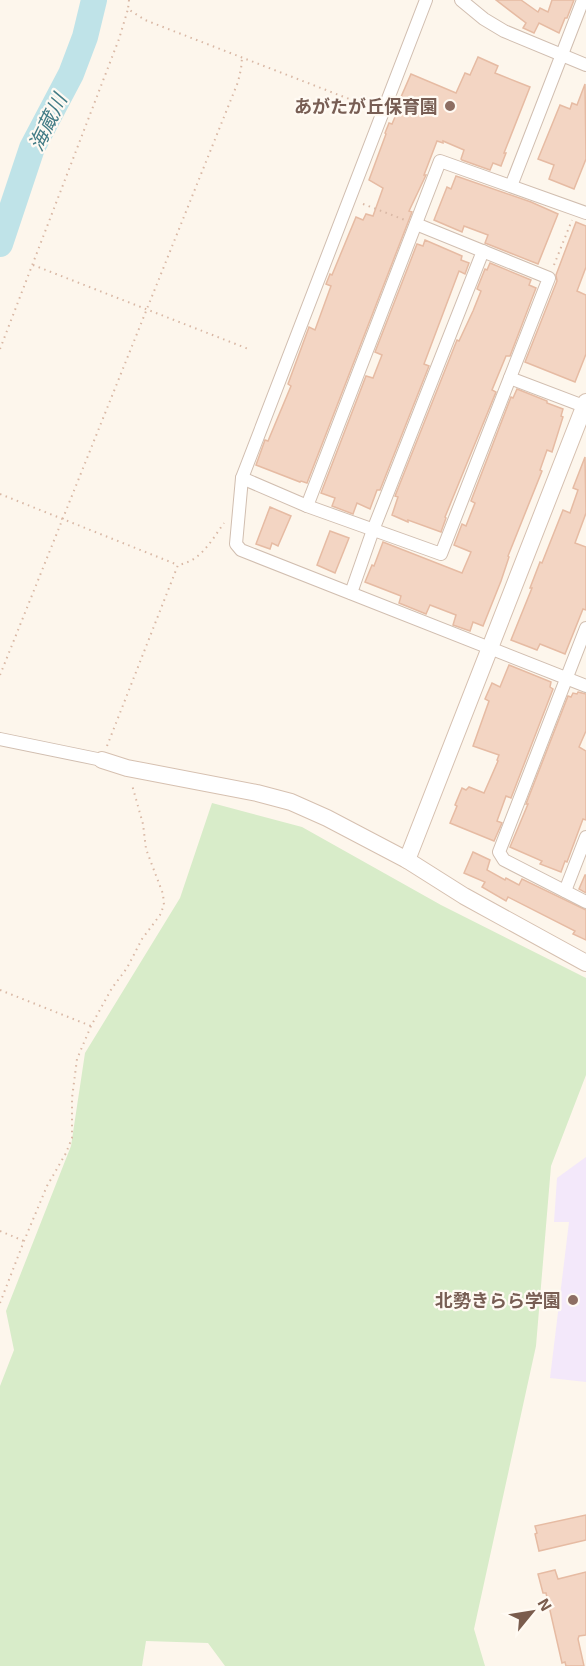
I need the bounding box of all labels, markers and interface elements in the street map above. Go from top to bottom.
water label: 海蔵川 [23,88,72,154]
place label: あがたが丘保育園 [294,95,438,117]
marker: あがたが丘保育園 [443,99,457,113]
place label: 北勢きらら学園 [435,1289,561,1311]
marker: 北勢きらら学園 [566,1293,580,1307]
north arrow [502,1582,562,1642]
text: N [534,1594,557,1614]

